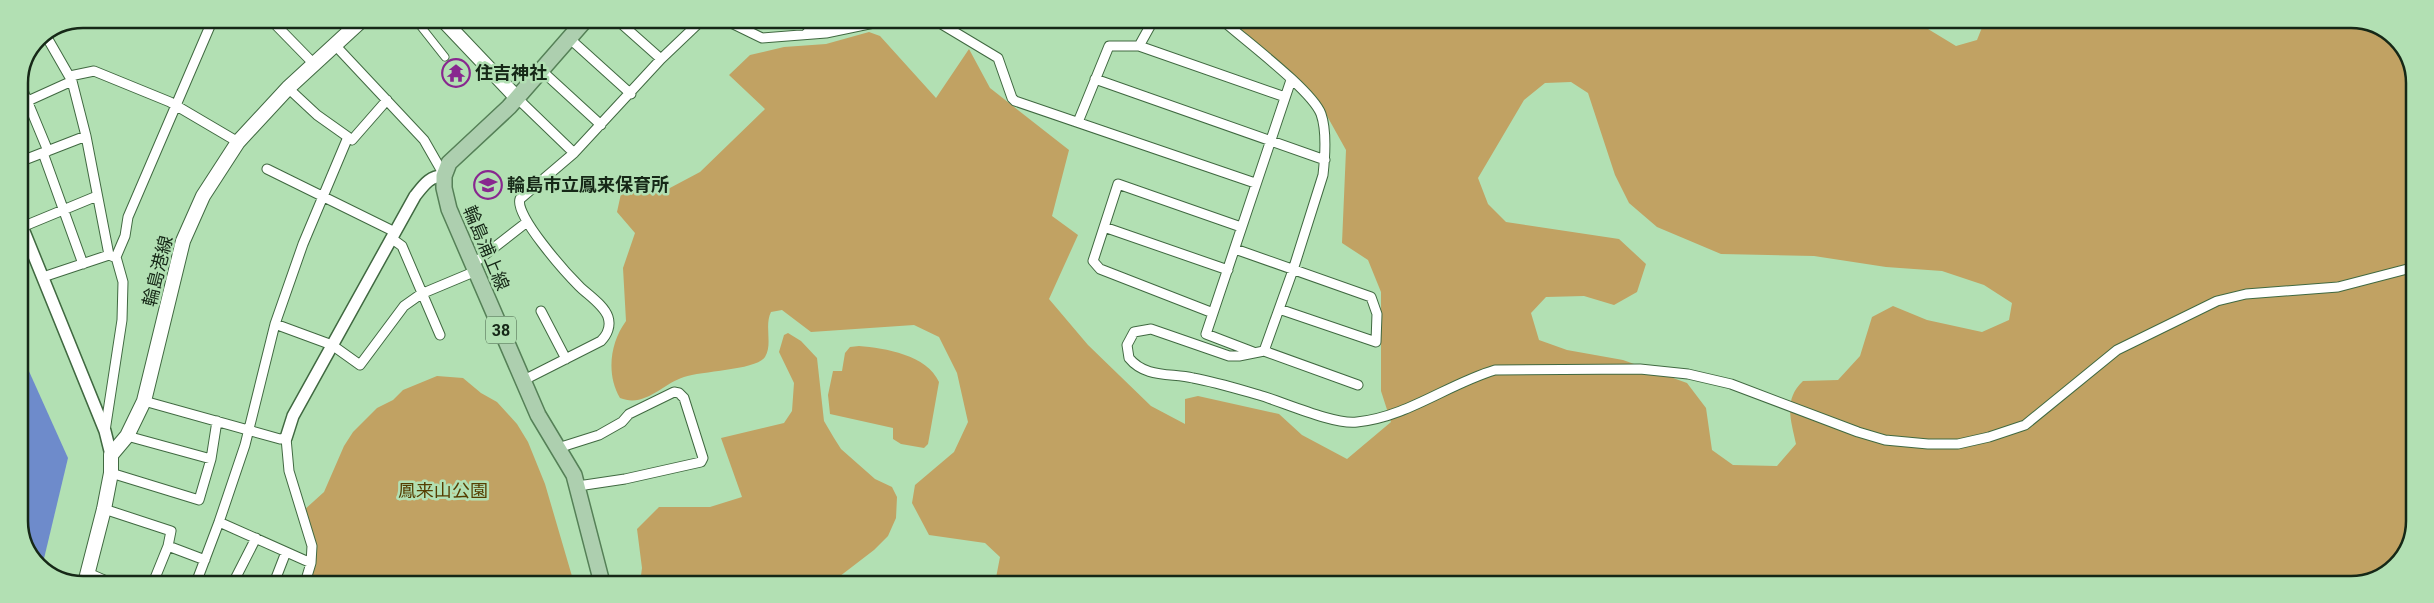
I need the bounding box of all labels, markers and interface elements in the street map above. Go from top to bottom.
temple icon: 住吉神社 [441,58,471,88]
place label: 住吉神社 [475,62,547,83]
school or university icon: 輪島市立鳳来保育所 [473,170,503,200]
place label: 輪島市立鳳来保育所 [507,174,669,195]
street label: 輪島浦上線 [459,202,514,293]
street label: 輪島港線 [139,233,176,308]
road number: 38 [486,316,516,344]
park label: 鳳来山公園 [398,480,488,501]

